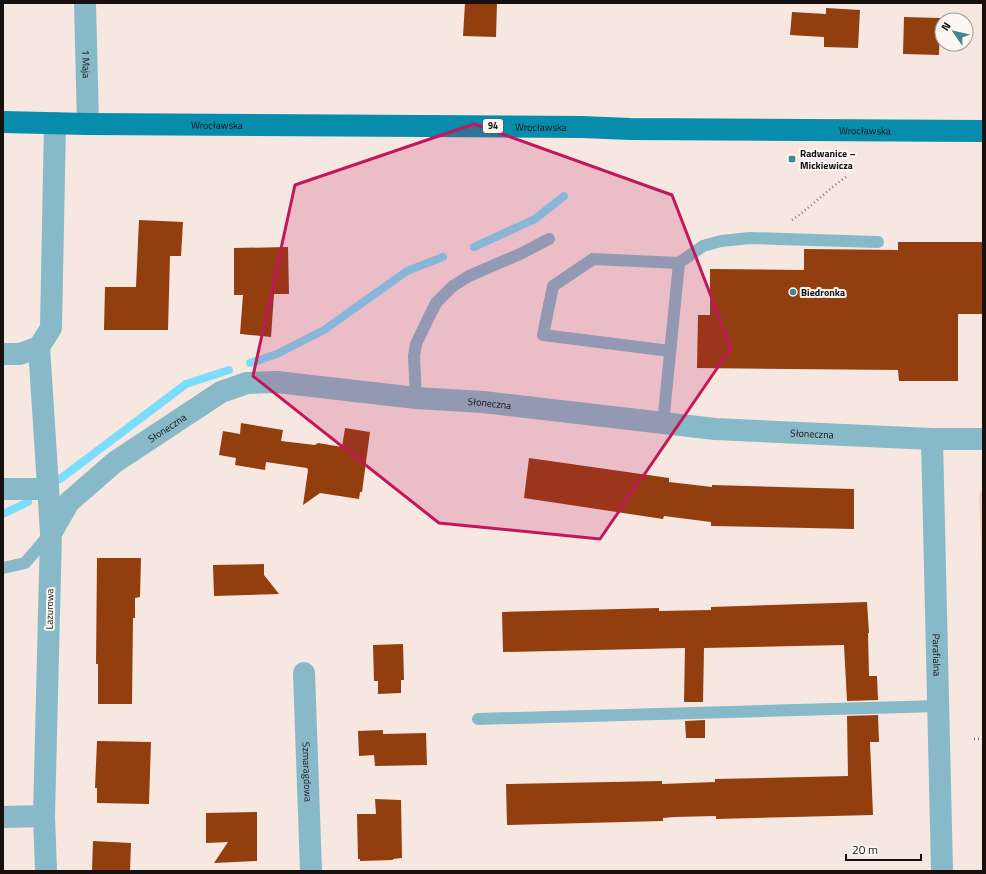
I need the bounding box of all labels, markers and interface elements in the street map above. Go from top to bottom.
north arrow [934,12,974,52]
text: N [937,19,954,34]
street label: 1 Maja [78,50,94,78]
street label: Wrocławska [191,118,243,133]
road number: 94 [483,119,503,133]
street label: Wrocławska [515,120,567,135]
street label: Wrocławska [839,123,891,138]
place label: Radwanice – Mickiewicza [800,146,856,173]
marker: Radwanice – Mickiewicza [787,154,797,164]
place label: Biedronka [801,285,845,300]
marker: Biedronka [788,287,798,297]
street label: Słoneczna [467,394,512,413]
street label: Słoneczna [145,410,189,446]
street label: Słoneczna [790,425,834,442]
street label: Lazurowa [42,588,57,630]
street label: Parafialna [929,633,944,676]
street label: Szmaragdowa [298,742,316,802]
scale bar [846,836,921,862]
text: 20 m [852,840,878,859]

